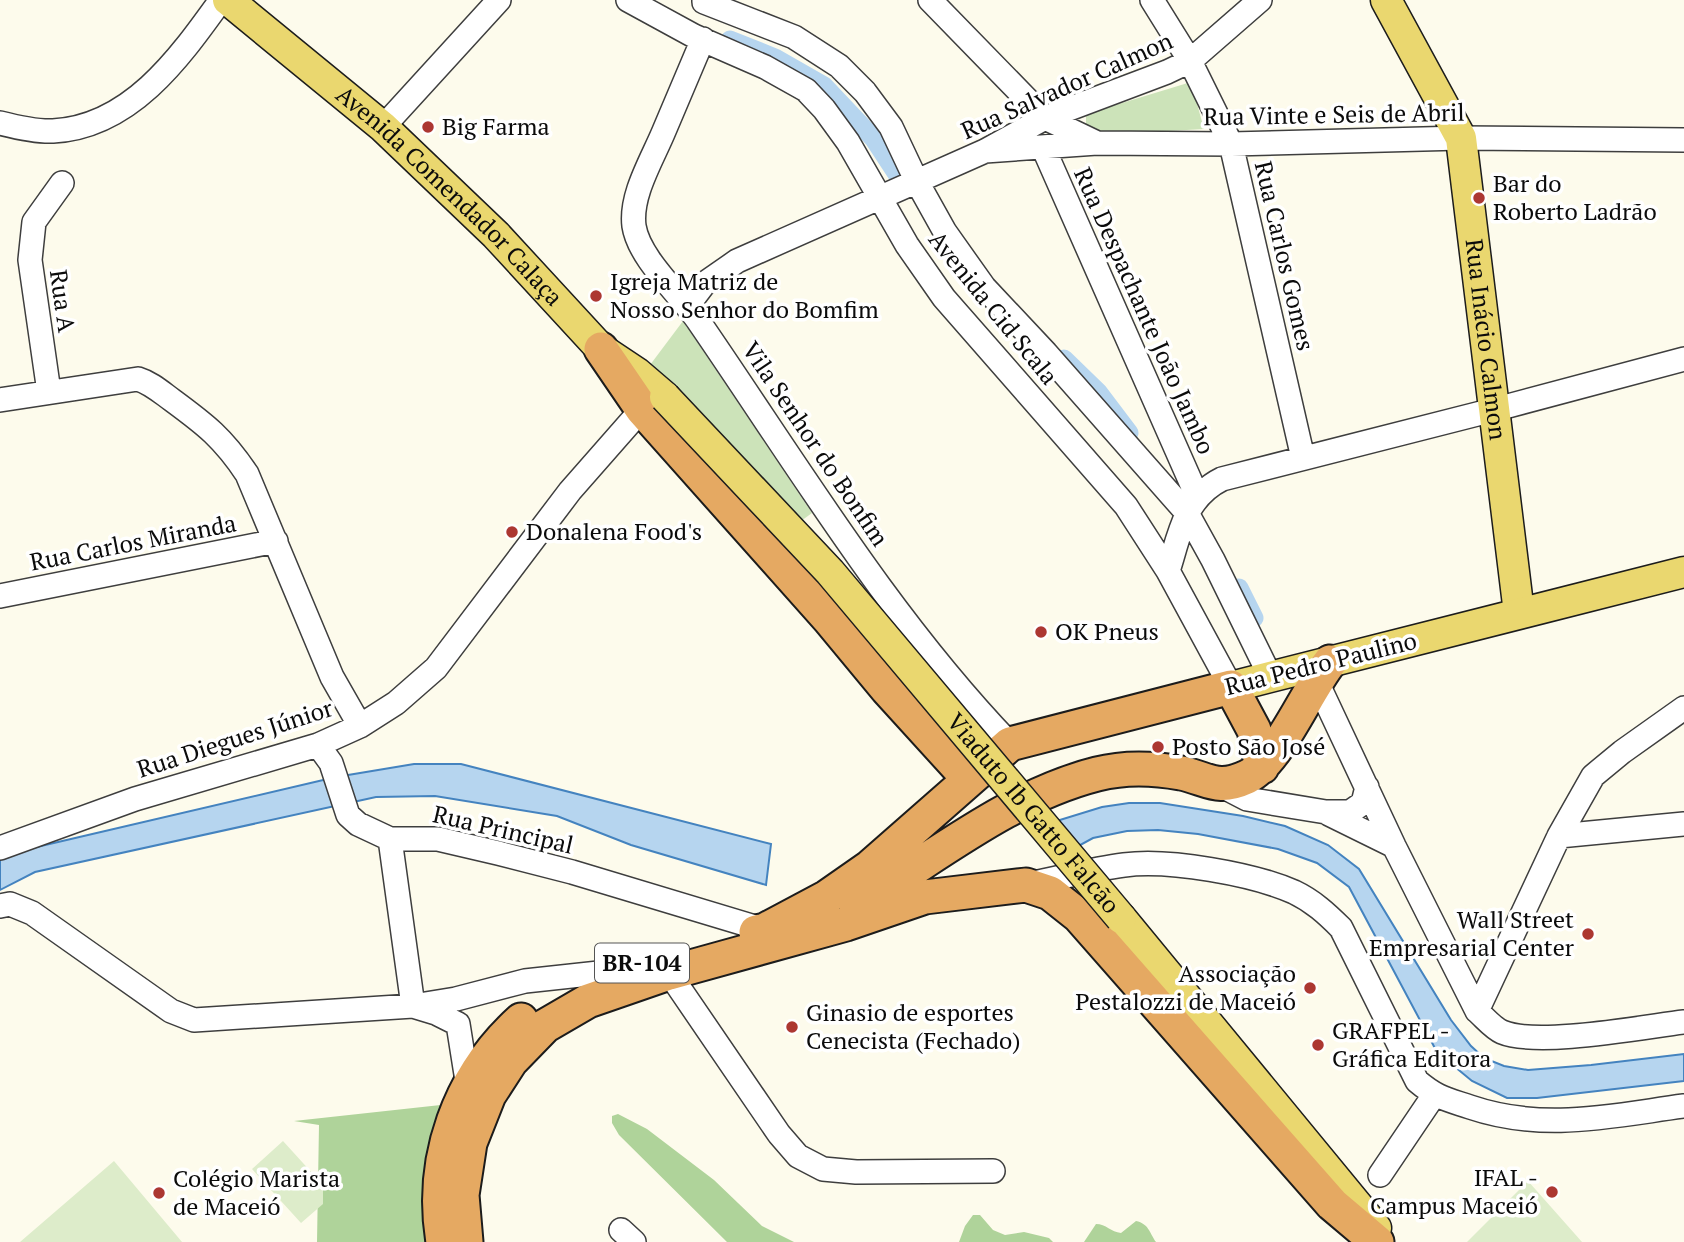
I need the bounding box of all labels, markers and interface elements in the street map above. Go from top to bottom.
street label: Rua Salvador Calmon [956,24,1177,146]
street label: Avenida Comendador Calaça [330,78,570,312]
street label: Rua Vinte e Seis de Abril [1203,96,1465,132]
place label: Big Farma [442,110,550,142]
marker: Big Farma [420,119,436,135]
street label: Rua Carlos Gomes [1248,158,1322,354]
street label: Rua Despachante João Jambo [1067,162,1223,459]
place label: Bar do Roberto Ladrão [1493,167,1657,227]
marker: Bar do Roberto Ladrão [1471,190,1487,206]
street label: Avenida Cid Scala [922,224,1066,391]
street label: Rua Inácio Calmon [1458,237,1515,442]
place label: Igreja Matriz de Nosso Senhor do Bomfim [610,265,879,325]
street label: Rua A [43,267,83,335]
marker: Igreja Matriz de Nosso Senhor do Bomfim [588,288,604,304]
street label: Vila Senhor do Bonfim [735,335,896,552]
street label: Rua Carlos Miranda [27,506,239,578]
place label: Donalena Food's [526,515,702,547]
marker: Donalena Food's [504,524,520,540]
place label: OK Pneus [1055,615,1159,647]
marker: OK Pneus [1033,624,1049,640]
street label: Rua Pedro Paulino [1222,624,1420,702]
street label: Rua Diegues Júnior [133,691,337,785]
street label: Viaduto Ib Gatto Falcão [940,706,1127,920]
place label: Posto São José [1172,730,1325,762]
marker: Posto São José [1150,739,1166,755]
street label: Rua Principal [430,797,577,861]
place label: Wall Street Empresarial Center [1369,903,1575,963]
marker: Wall Street Empresarial Center [1580,926,1596,942]
road number: BR-104 [595,944,689,982]
place label: Associação Pestalozzi de Maceió [1075,957,1296,1017]
marker: Associação Pestalozzi de Maceió [1302,980,1318,996]
place label: Ginasio de esportes Cenecista (Fechado) [806,996,1021,1056]
place label: GRAFPEL - Gráfica Editora [1332,1014,1491,1074]
marker: Ginasio de esportes Cenecista (Fechado) [784,1019,800,1035]
marker: GRAFPEL - Gráfica Editora [1310,1037,1326,1053]
place label: IFAL - Campus Maceió [1370,1161,1538,1221]
place label: Colégio Marista de Maceió [173,1162,340,1222]
marker: IFAL - Campus Maceió [1544,1184,1560,1200]
marker: Colégio Marista de Maceió [151,1185,167,1201]

